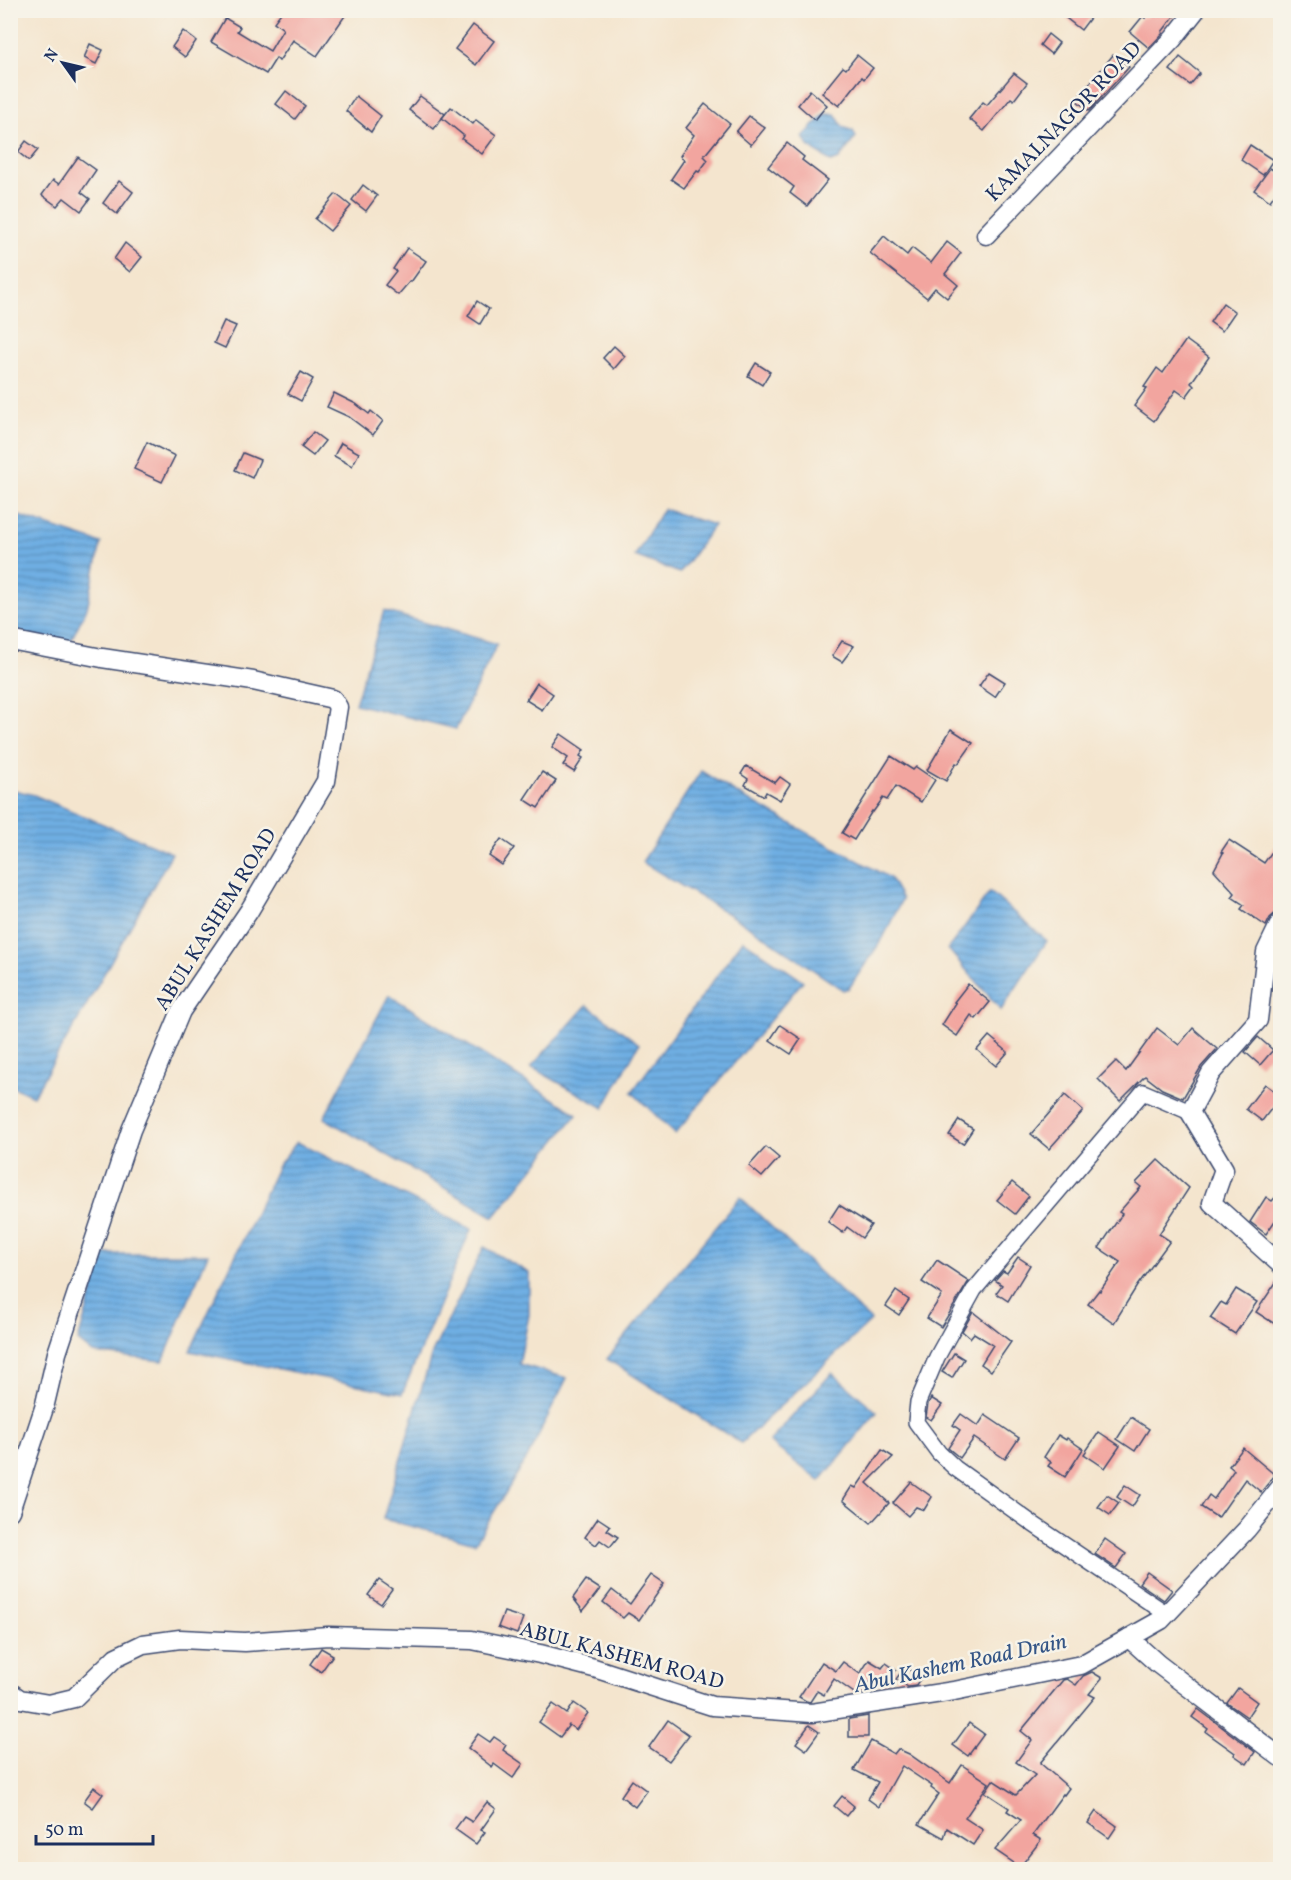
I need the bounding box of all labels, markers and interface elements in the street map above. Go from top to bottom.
north arrow [33,33,93,93]
street label: KAMALNAGOR ROAD [980,35,1149,209]
text: N [40,44,65,67]
street label: ABUL KASHEM ROAD [148,823,284,1017]
street label: ABUL KASHEM ROAD [516,1615,727,1698]
water label: Abul Kashem Road Drain [850,1627,1070,1702]
scale bar [36,1808,153,1846]
text: 50 m [45,1818,84,1843]

